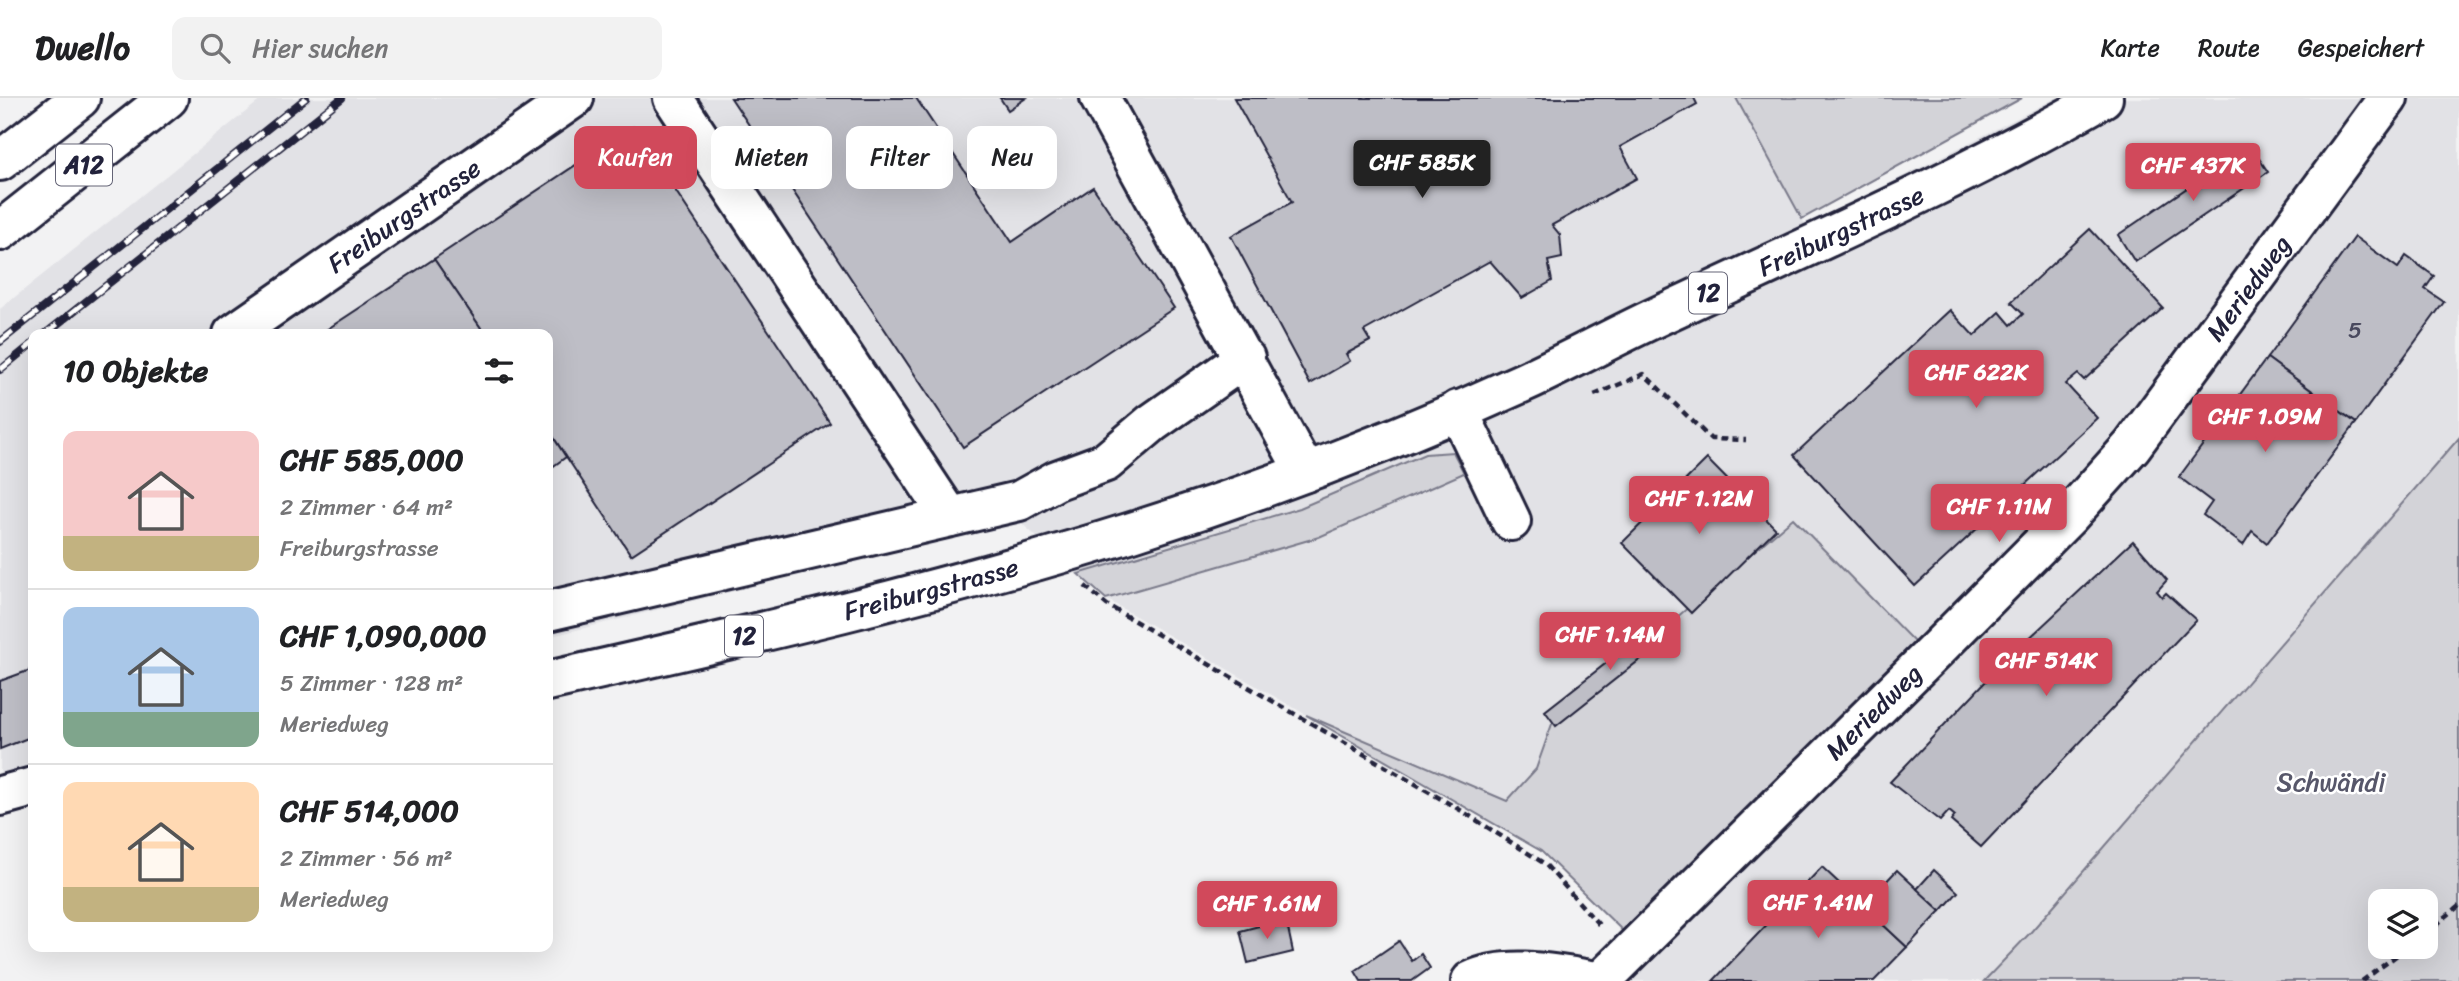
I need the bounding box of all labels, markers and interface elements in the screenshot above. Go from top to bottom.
search box [172,17,662,80]
text: Dwello [35,19,130,77]
text: Hier suchen [252,25,388,71]
text: Karte [2101,27,2160,69]
text: Route [2198,27,2260,69]
text: Gespeichert [2298,27,2424,69]
icon: search [196,29,234,67]
chip: Kaufen [574,126,697,189]
chip: Mieten [711,126,832,189]
chip: Filter [846,126,953,189]
chip: Neu [967,126,1057,189]
pin: CHF 585K [1350,140,1494,200]
text: CHF 585K [1369,142,1475,183]
road number: A12 [56,144,112,186]
pin: CHF 437K [2121,144,2265,203]
text: CHF 437K [2141,145,2245,186]
street label: Freiburgstrasse [317,146,491,286]
street label: Freiburgstrasse [1750,172,1932,290]
street label: Meriedweg [2193,225,2303,351]
road number: 12 [1689,272,1727,314]
house number: 5 [2348,310,2362,351]
text: 10 Objekte [63,344,208,398]
pin: CHF 622K [1904,350,2048,410]
icon: filters [480,352,518,390]
text: CHF 622K [1925,352,2027,393]
pin: CHF 1.09M [2185,394,2345,454]
text: CHF 1.09M [2208,396,2322,437]
text: CHF 585,000 [280,433,464,487]
icon: home [119,459,203,543]
pin: CHF 1.12M [1619,476,1779,536]
text: CHF 1.12M [1645,478,1753,519]
pin: CHF 1.11M [1919,484,2079,544]
text: CHF 1.11M [1947,486,2051,527]
text: 2 Zimmer · 64 m² [280,487,453,528]
text: Freiburgstrasse [280,528,438,569]
street label: Freiburgstrasse [839,544,1024,634]
text: CHF 1,090,000 [280,609,486,663]
pin: CHF 1.14M [1530,612,1690,672]
text: CHF 1.14M [1556,614,1664,655]
road number: 12 [725,616,763,656]
icon: home [119,635,203,719]
pin: CHF 514K [1974,638,2118,698]
text: CHF 514K [1995,640,2097,681]
street label: Meriedweg [1813,652,1933,771]
text: 5 Zimmer · 128 m² [280,663,463,704]
text: Meriedweg [280,704,389,745]
park label: Schwändi [2277,759,2386,805]
text: CHF 514,000 [280,784,459,838]
icon: home [119,810,203,894]
text: 2 Zimmer · 56 m² [280,838,453,879]
text: Meriedweg [280,879,389,920]
pin: CHF 1.41M [1738,880,1898,940]
pin: CHF 1.61M [1187,882,1347,941]
text: CHF 1.41M [1764,882,1872,923]
text: CHF 1.61M [1213,883,1321,924]
map controls [2368,889,2438,959]
button: layers [2368,889,2438,959]

